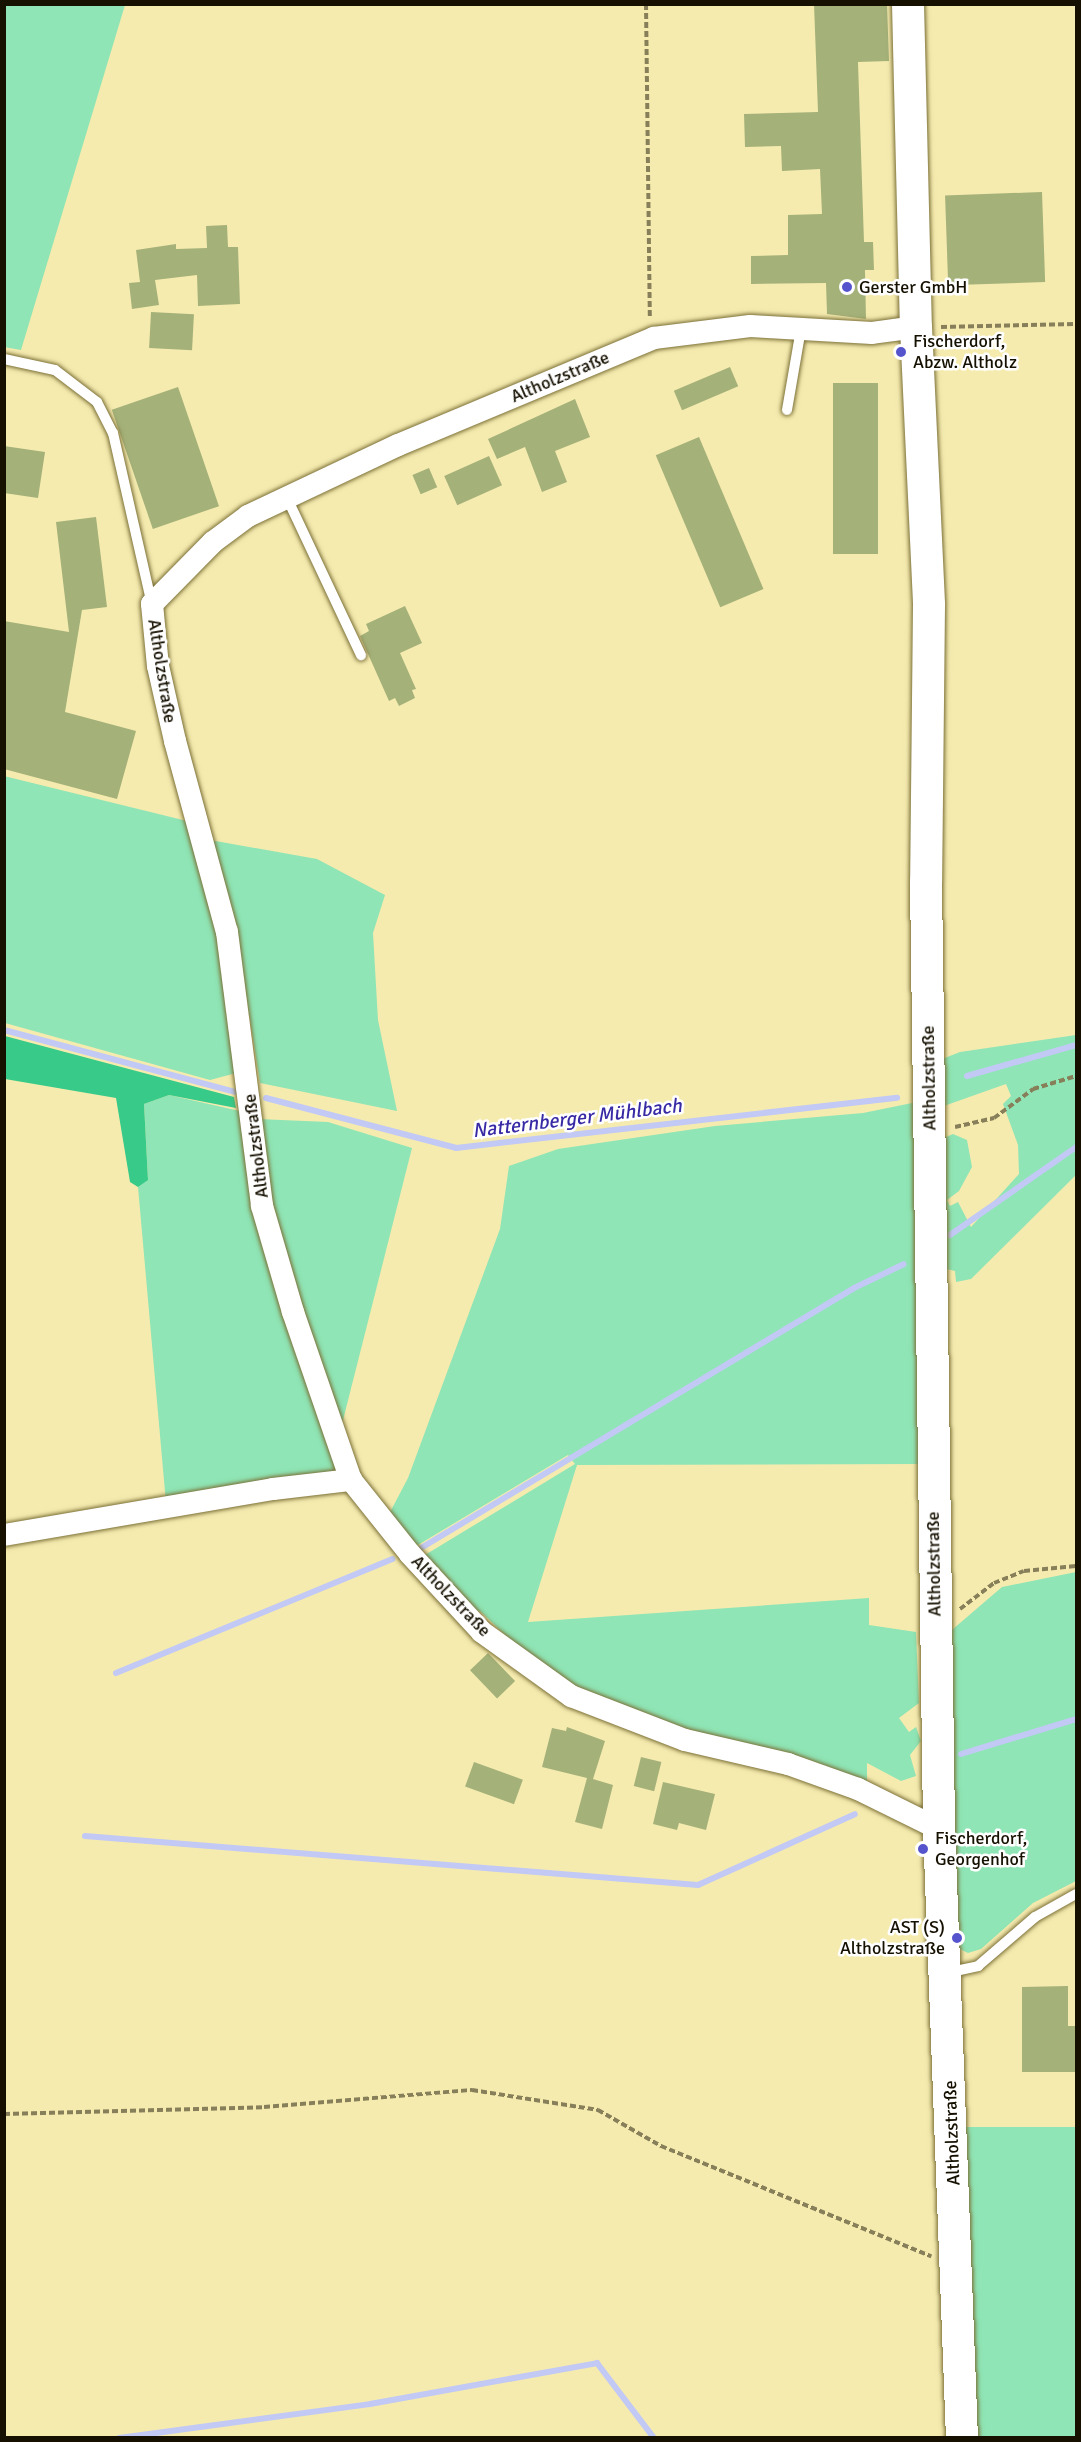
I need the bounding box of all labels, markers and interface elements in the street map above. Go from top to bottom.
place label: Gerster GmbH [859,276,967,298]
marker: Gerster GmbH [840,280,854,294]
place label: Fischerdorf, Abzw. Altholz [913,331,1017,374]
marker: Fischerdorf, Abzw. Altholz [894,345,908,359]
street label: Altholzstraße [507,347,613,407]
street label: Altholzstraße [143,617,181,725]
street label: Altholzstraße [917,1025,941,1131]
street label: Altholzstraße [239,1093,273,1199]
water label: Natternberger Mühlbach [471,1093,683,1143]
street label: Altholzstraße [922,1511,946,1617]
street label: Altholzstraße [407,1551,495,1641]
place label: Fischerdorf, Georgenhof [935,1828,1027,1870]
marker: Fischerdorf, Georgenhof [916,1842,930,1856]
place label: AST (S) Altholzstraße [840,1917,945,1960]
marker: AST (S) Altholzstraße [950,1931,964,1945]
street label: Altholzstraße [939,2080,965,2186]

